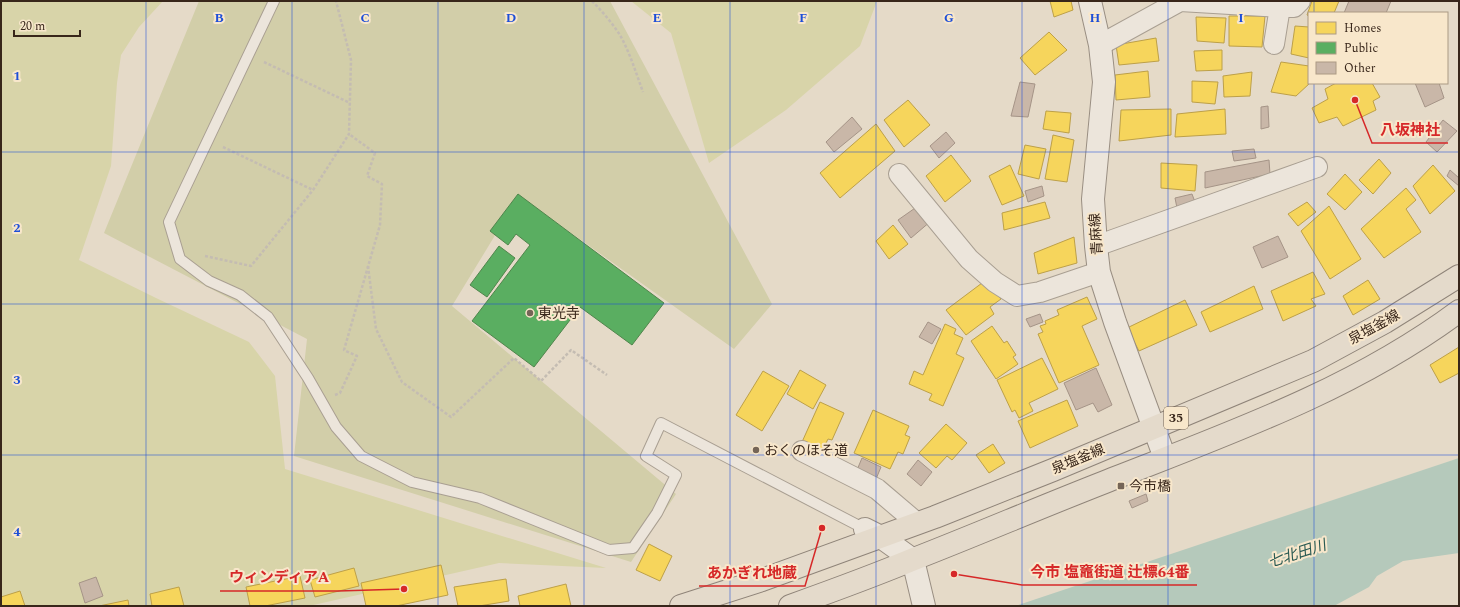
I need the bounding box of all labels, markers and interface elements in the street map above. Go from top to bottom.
text: B [214,8,224,28]
text: C [360,8,370,28]
text: D [506,8,516,28]
text: E [653,8,662,28]
text: F [799,8,807,28]
text: G [944,8,954,28]
text: H [1090,8,1101,28]
text: I [1238,8,1244,28]
scale bar [14,12,80,38]
legend [1308,12,1448,84]
text: 20 m [20,17,45,36]
text: Homes [1344,19,1382,38]
text: Public [1344,39,1378,58]
text: Other [1344,59,1376,78]
text: 1 [13,66,21,86]
callout: 八坂神社 [1372,116,1448,143]
text: 八坂神社 [1380,119,1440,142]
street label: 青麻線 [1084,212,1108,256]
text: 2 [13,218,21,238]
place label: 東光寺 [538,303,580,324]
street label: 泉塩釜線 [1344,304,1404,350]
marker: 東光寺 [525,308,535,318]
text: 3 [13,370,21,390]
road number: 35 [1164,407,1188,429]
street label: 泉塩釜線 [1048,438,1108,480]
place label: おくのほそ道 [764,440,848,461]
marker: おくのほそ道 [751,445,761,455]
place label: 今市橋 [1129,476,1171,497]
marker: 今市橋 [1116,481,1126,491]
text: 4 [13,522,21,542]
water label: 七北田川 [1265,533,1331,574]
callout: 今市 塩竈街道 辻標64番 [1022,558,1197,585]
callout: あかぎれ地蔵 [699,559,805,586]
text: 今市 塩竈街道 辻標64番 [1030,561,1190,584]
text: あかぎれ地蔵 [707,562,797,585]
callout: ウィンディアA [220,564,338,591]
text: ウィンディアA [229,566,330,589]

